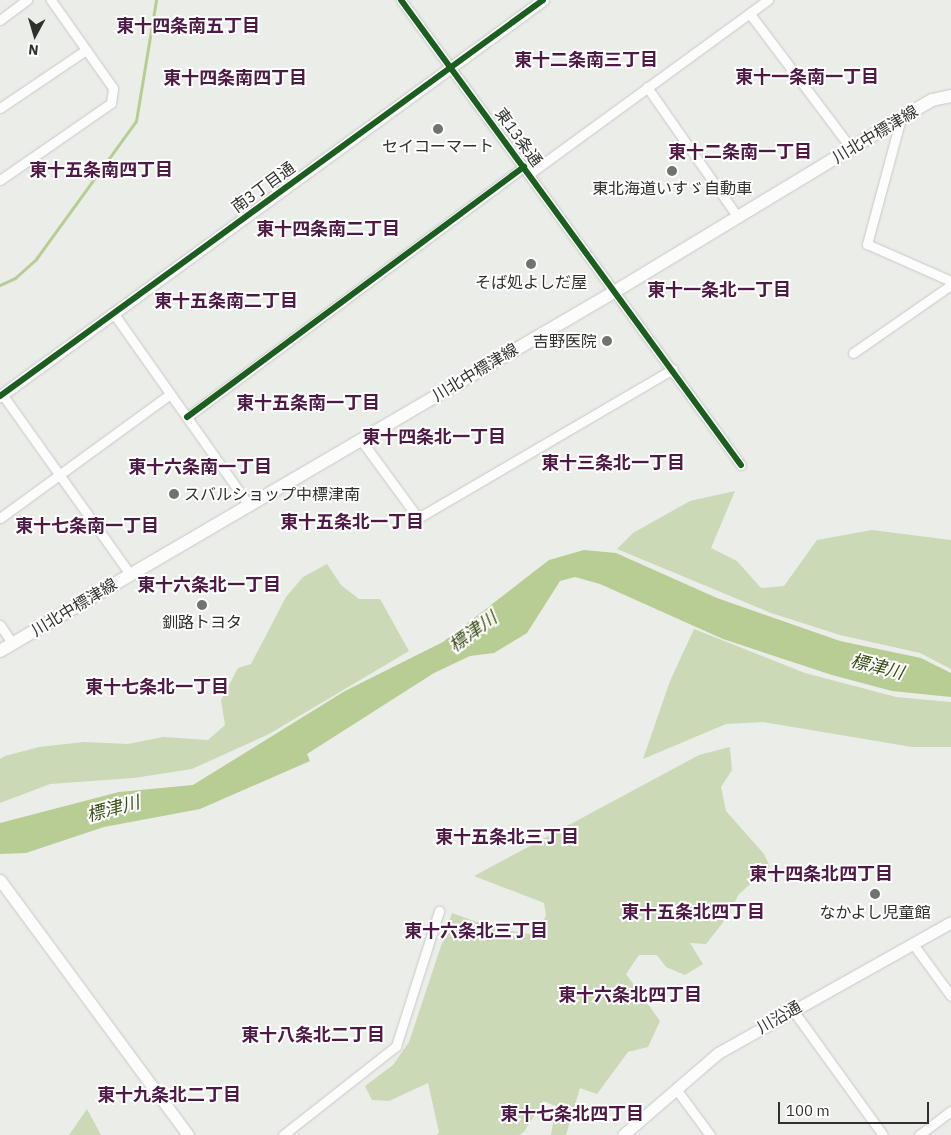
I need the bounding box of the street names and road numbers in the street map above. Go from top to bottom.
street label: 川北中標津線 [829,101,921,167]
street label: 東13条通 [491,104,547,170]
street label: 南3丁目通 [228,158,298,216]
street label: 川北中標津線 [429,339,521,405]
street label: 川北中標津線 [28,574,120,640]
street label: 川沿通 [753,997,805,1037]

